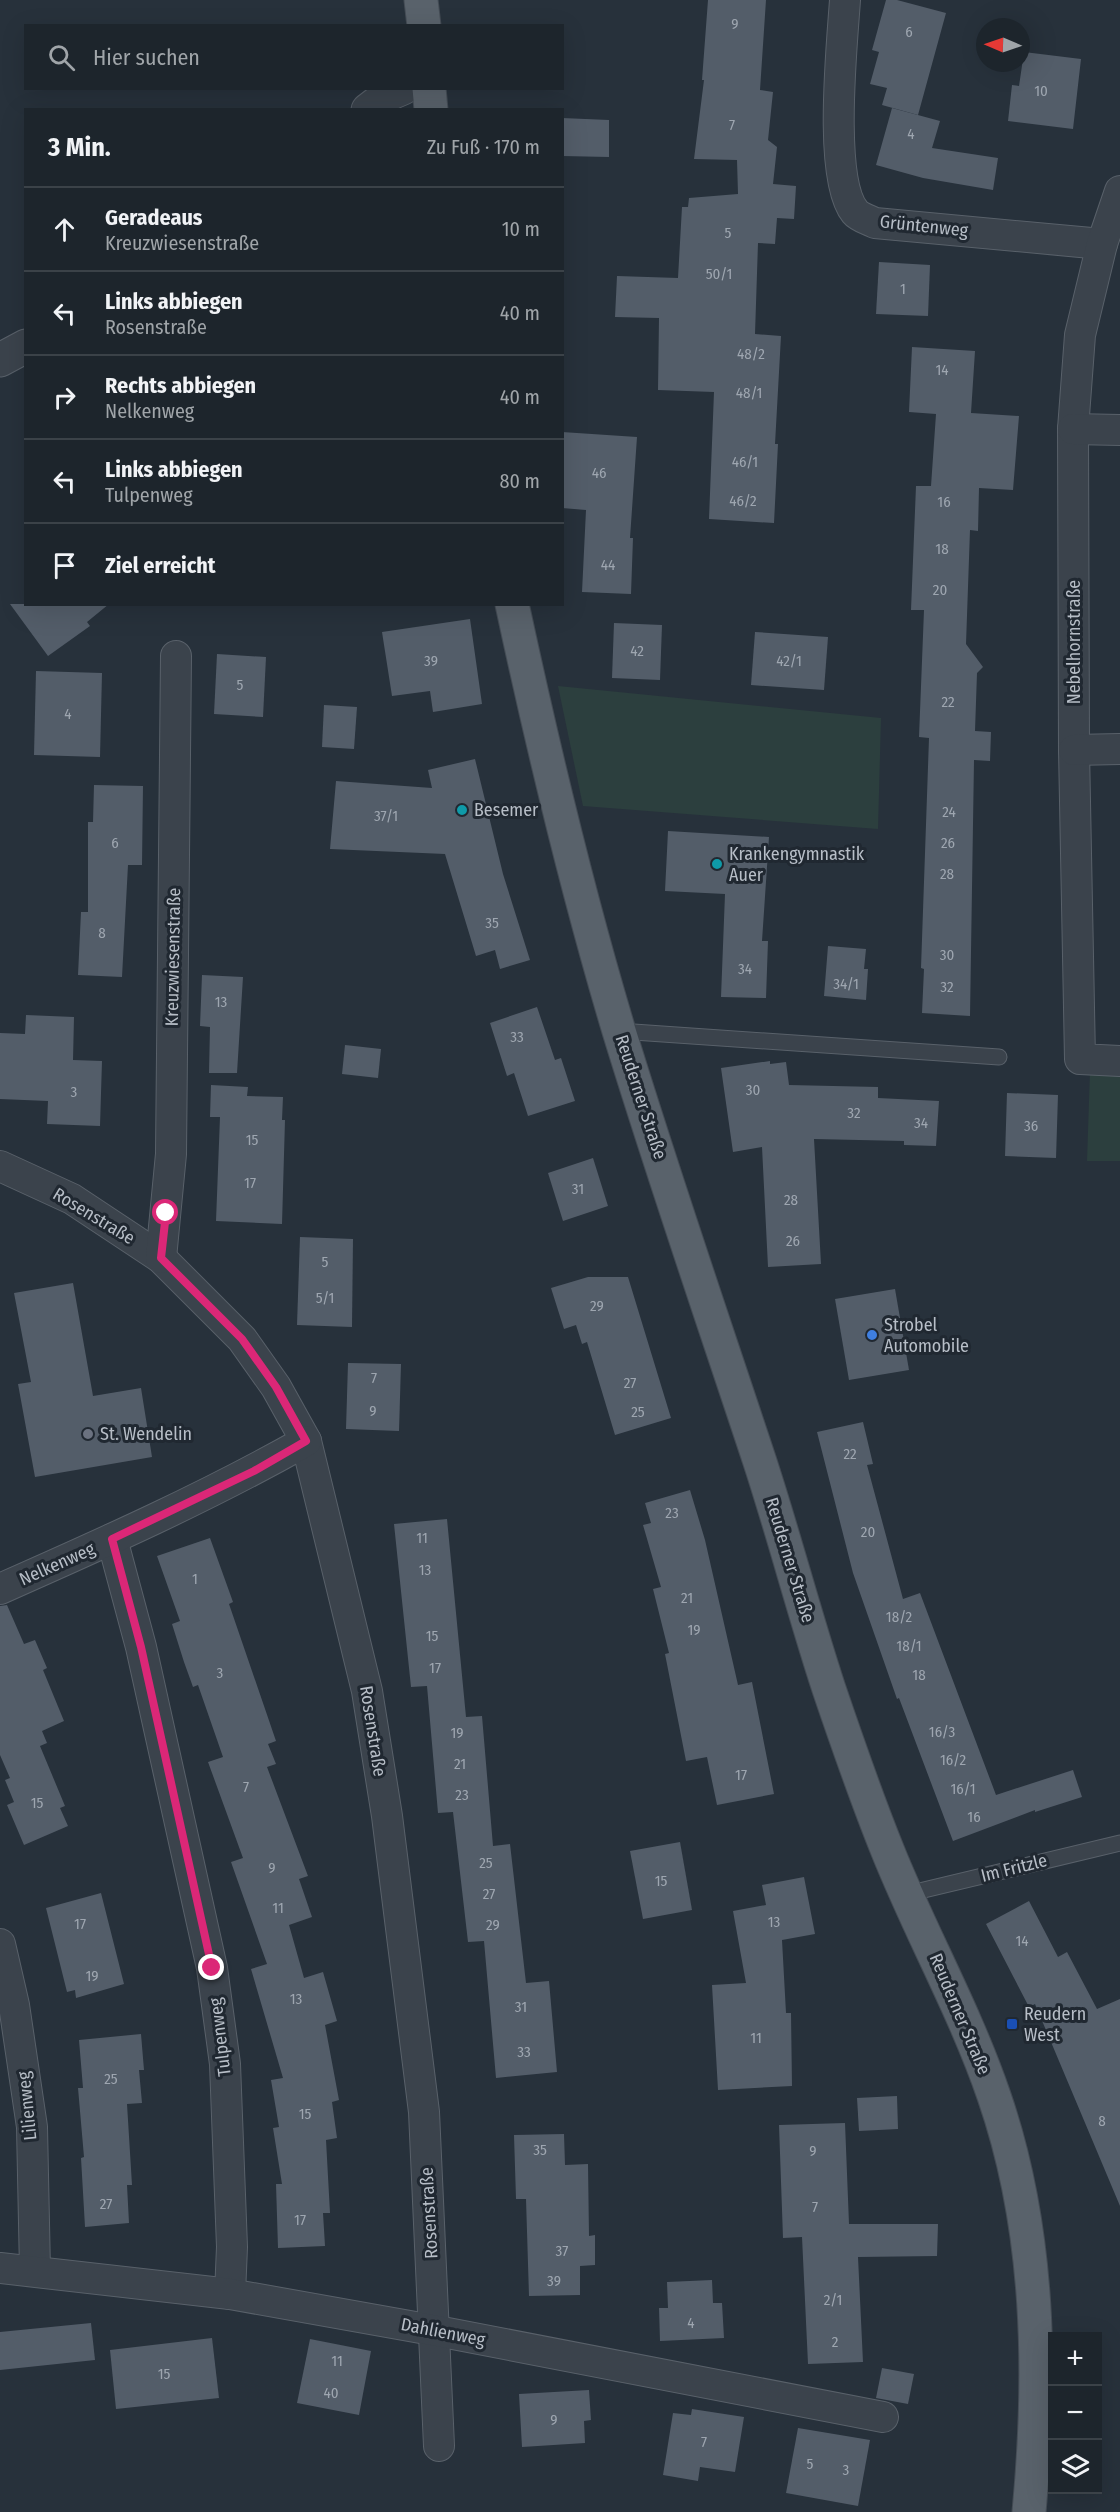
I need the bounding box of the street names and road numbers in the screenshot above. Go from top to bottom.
street label: Grüntenweg [879,210,970,242]
street label: Nebelhornstraße [1063,580,1085,704]
street label: Kreuzwiesenstraße [161,887,185,1027]
street label: Reuderner Straße [611,1032,671,1162]
street label: Rosenstraße [49,1183,139,1249]
street label: Reuderner Straße [761,1495,819,1625]
street label: Nelkenweg [16,1537,99,1590]
street label: Rosenstraße [355,1684,391,1778]
street label: Im Fritzle [979,1849,1049,1887]
street label: Reuderner Straße [925,1950,995,2078]
street label: Tulpenweg [204,1996,236,2077]
street label: Lilienweg [12,2070,42,2142]
street label: Rosenstraße [416,2167,442,2259]
street label: Dahlienweg [399,2313,488,2351]

